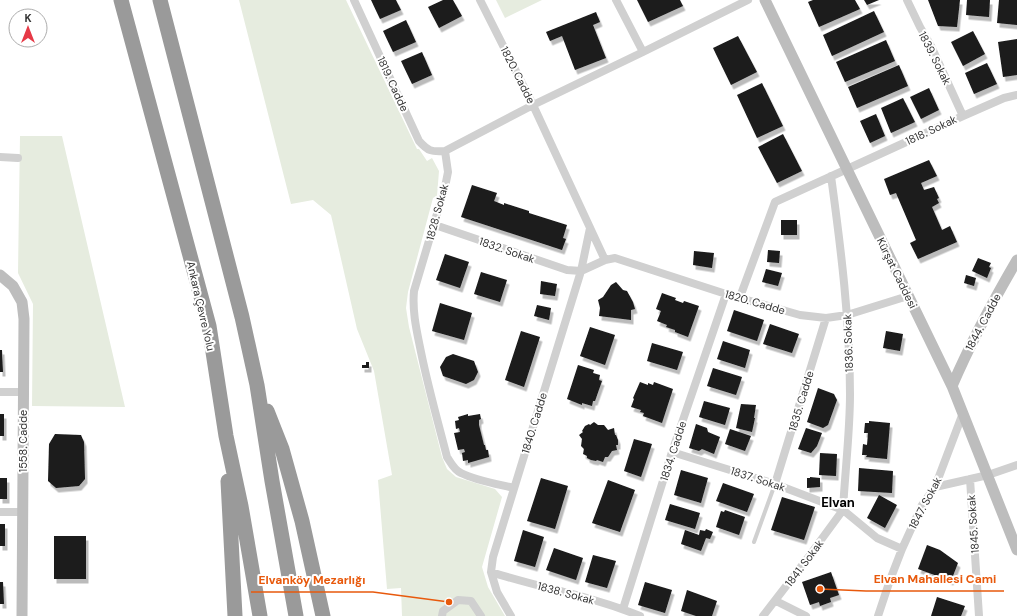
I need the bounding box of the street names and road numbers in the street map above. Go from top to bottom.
street label: 1839. Sokak [916,29,955,87]
street label: 1820. Cadde [498,44,538,106]
street label: 1819. Cadde [374,54,412,114]
street label: 1818. Sokak [903,112,959,148]
street label: 1828. Sokak [423,182,451,242]
street label: 1832. Sokak [477,234,537,266]
street label: Kürşat Caddesi [874,235,920,311]
street label: Ankara Çevre Yolu [184,260,218,352]
street label: 1820. Cadde [723,287,787,317]
street label: 1844. Cadde [962,291,1004,353]
street label: 1836. Sokak [840,313,856,372]
street label: 1835. Cadde [785,369,817,433]
street label: 1840. Cadde [518,391,550,455]
street label: 1558. Cadde [16,410,30,472]
street label: 1834. Cadde [657,419,689,483]
street label: 1837. Sokak [729,464,788,495]
street label: 1847. Sokak [905,474,945,531]
street label: 1845. Sokak [964,494,982,554]
street label: 1841. Sokak [782,536,826,589]
street label: 1838. Sokak [536,579,596,607]

